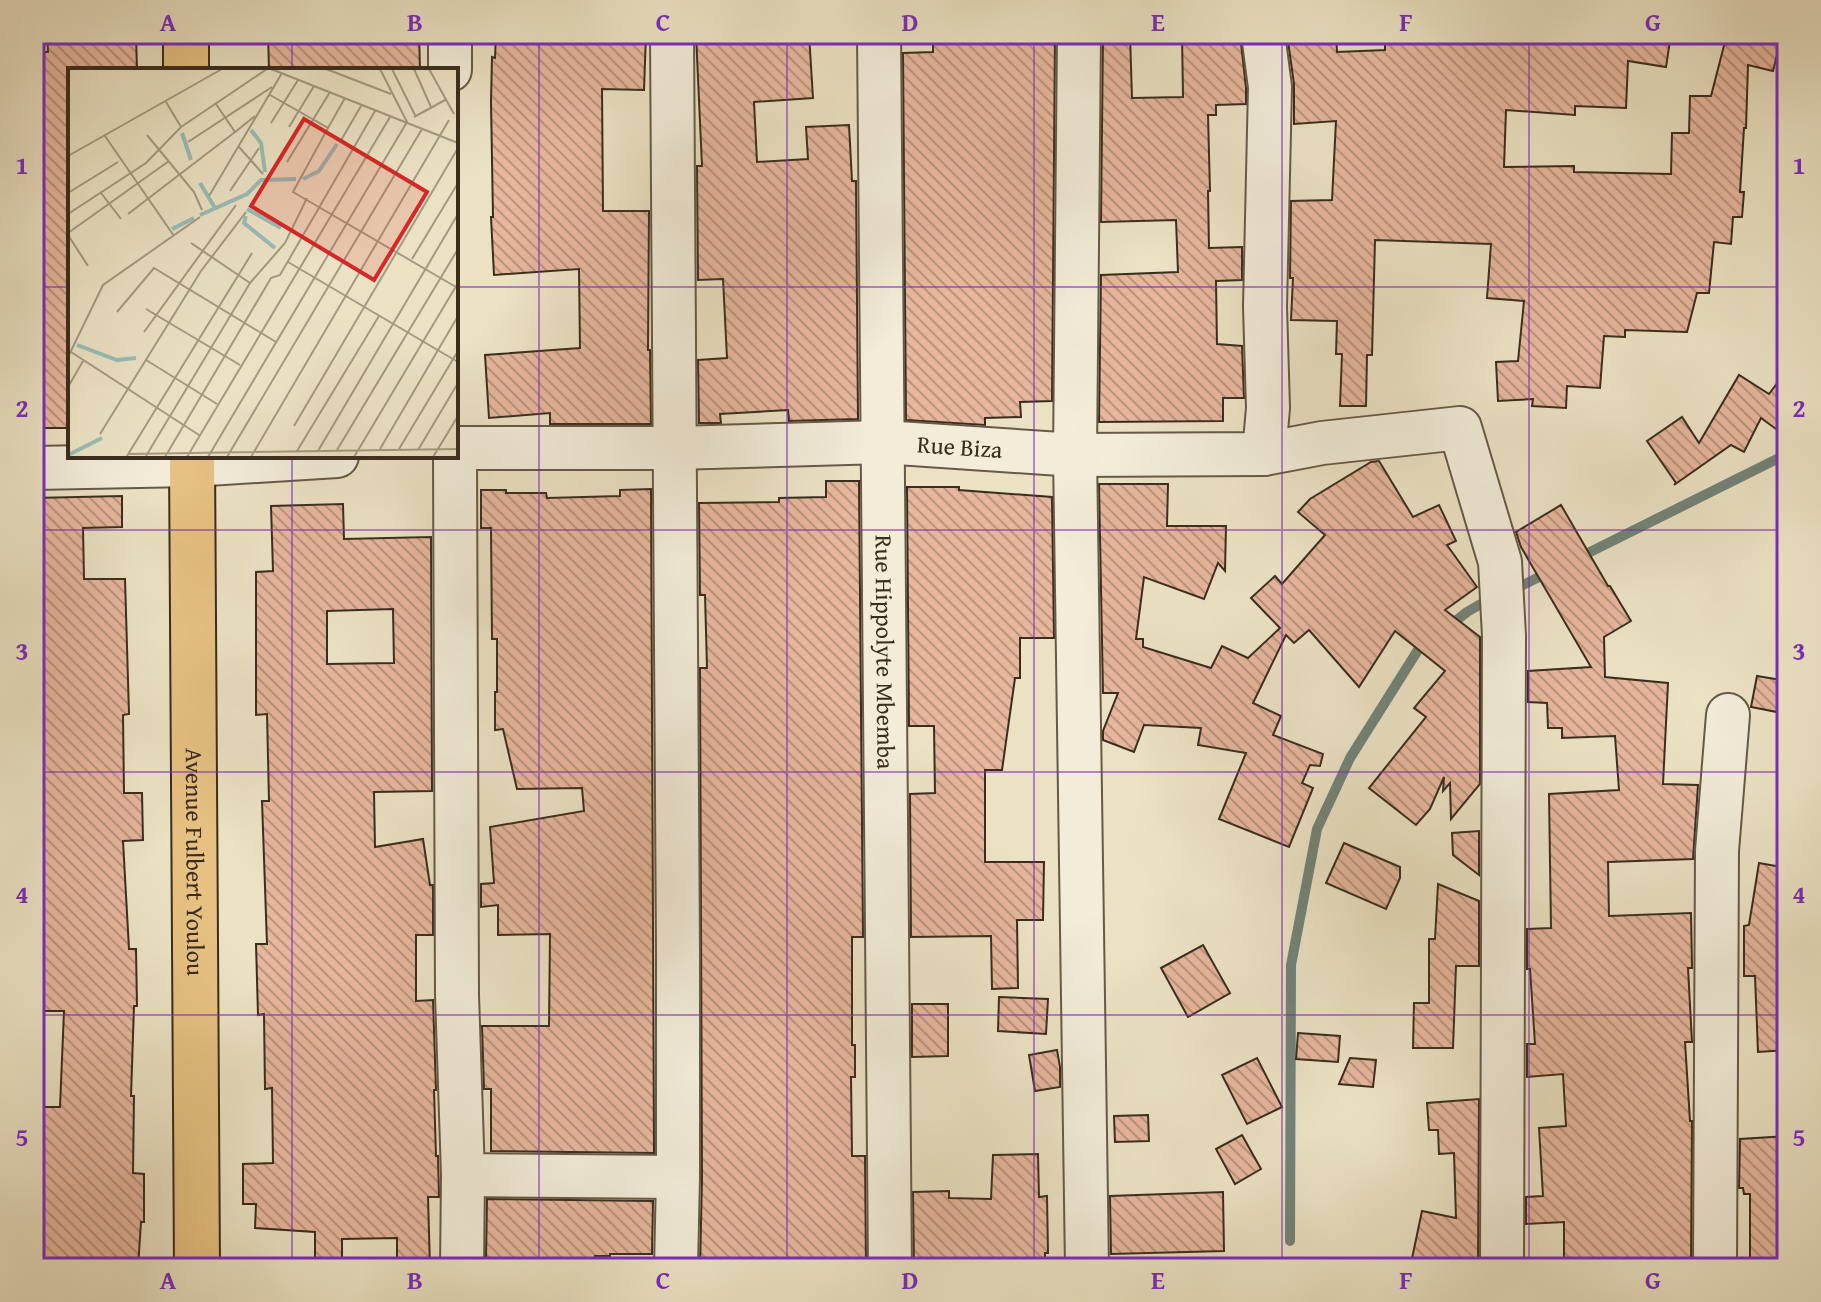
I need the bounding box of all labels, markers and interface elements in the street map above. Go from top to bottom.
text: A [160,2,177,41]
text: B [407,2,423,41]
text: C [656,2,670,41]
text: D [902,2,918,41]
text: E [1151,2,1165,41]
text: F [1399,2,1413,41]
text: G [1645,2,1661,41]
inset map [68,68,458,458]
text: 1 [15,145,29,184]
text: 1 [1792,145,1806,184]
text: 2 [15,388,29,427]
text: 2 [1792,388,1806,427]
street label: Rue Biza [916,426,1004,467]
street label: Rue Hippolyte Mbemba [866,534,904,770]
text: 3 [15,631,29,670]
text: 3 [1792,631,1806,670]
street label: Avenue Fulbert Youlou [177,748,213,976]
text: 4 [15,874,29,913]
text: 4 [1792,874,1806,913]
text: 5 [15,1117,29,1156]
text: 5 [1792,1117,1806,1156]
text: A [160,1260,177,1299]
text: B [407,1260,423,1299]
text: C [656,1260,670,1299]
text: D [902,1260,918,1299]
text: E [1151,1260,1165,1299]
text: F [1399,1260,1413,1299]
text: G [1645,1260,1661,1299]

